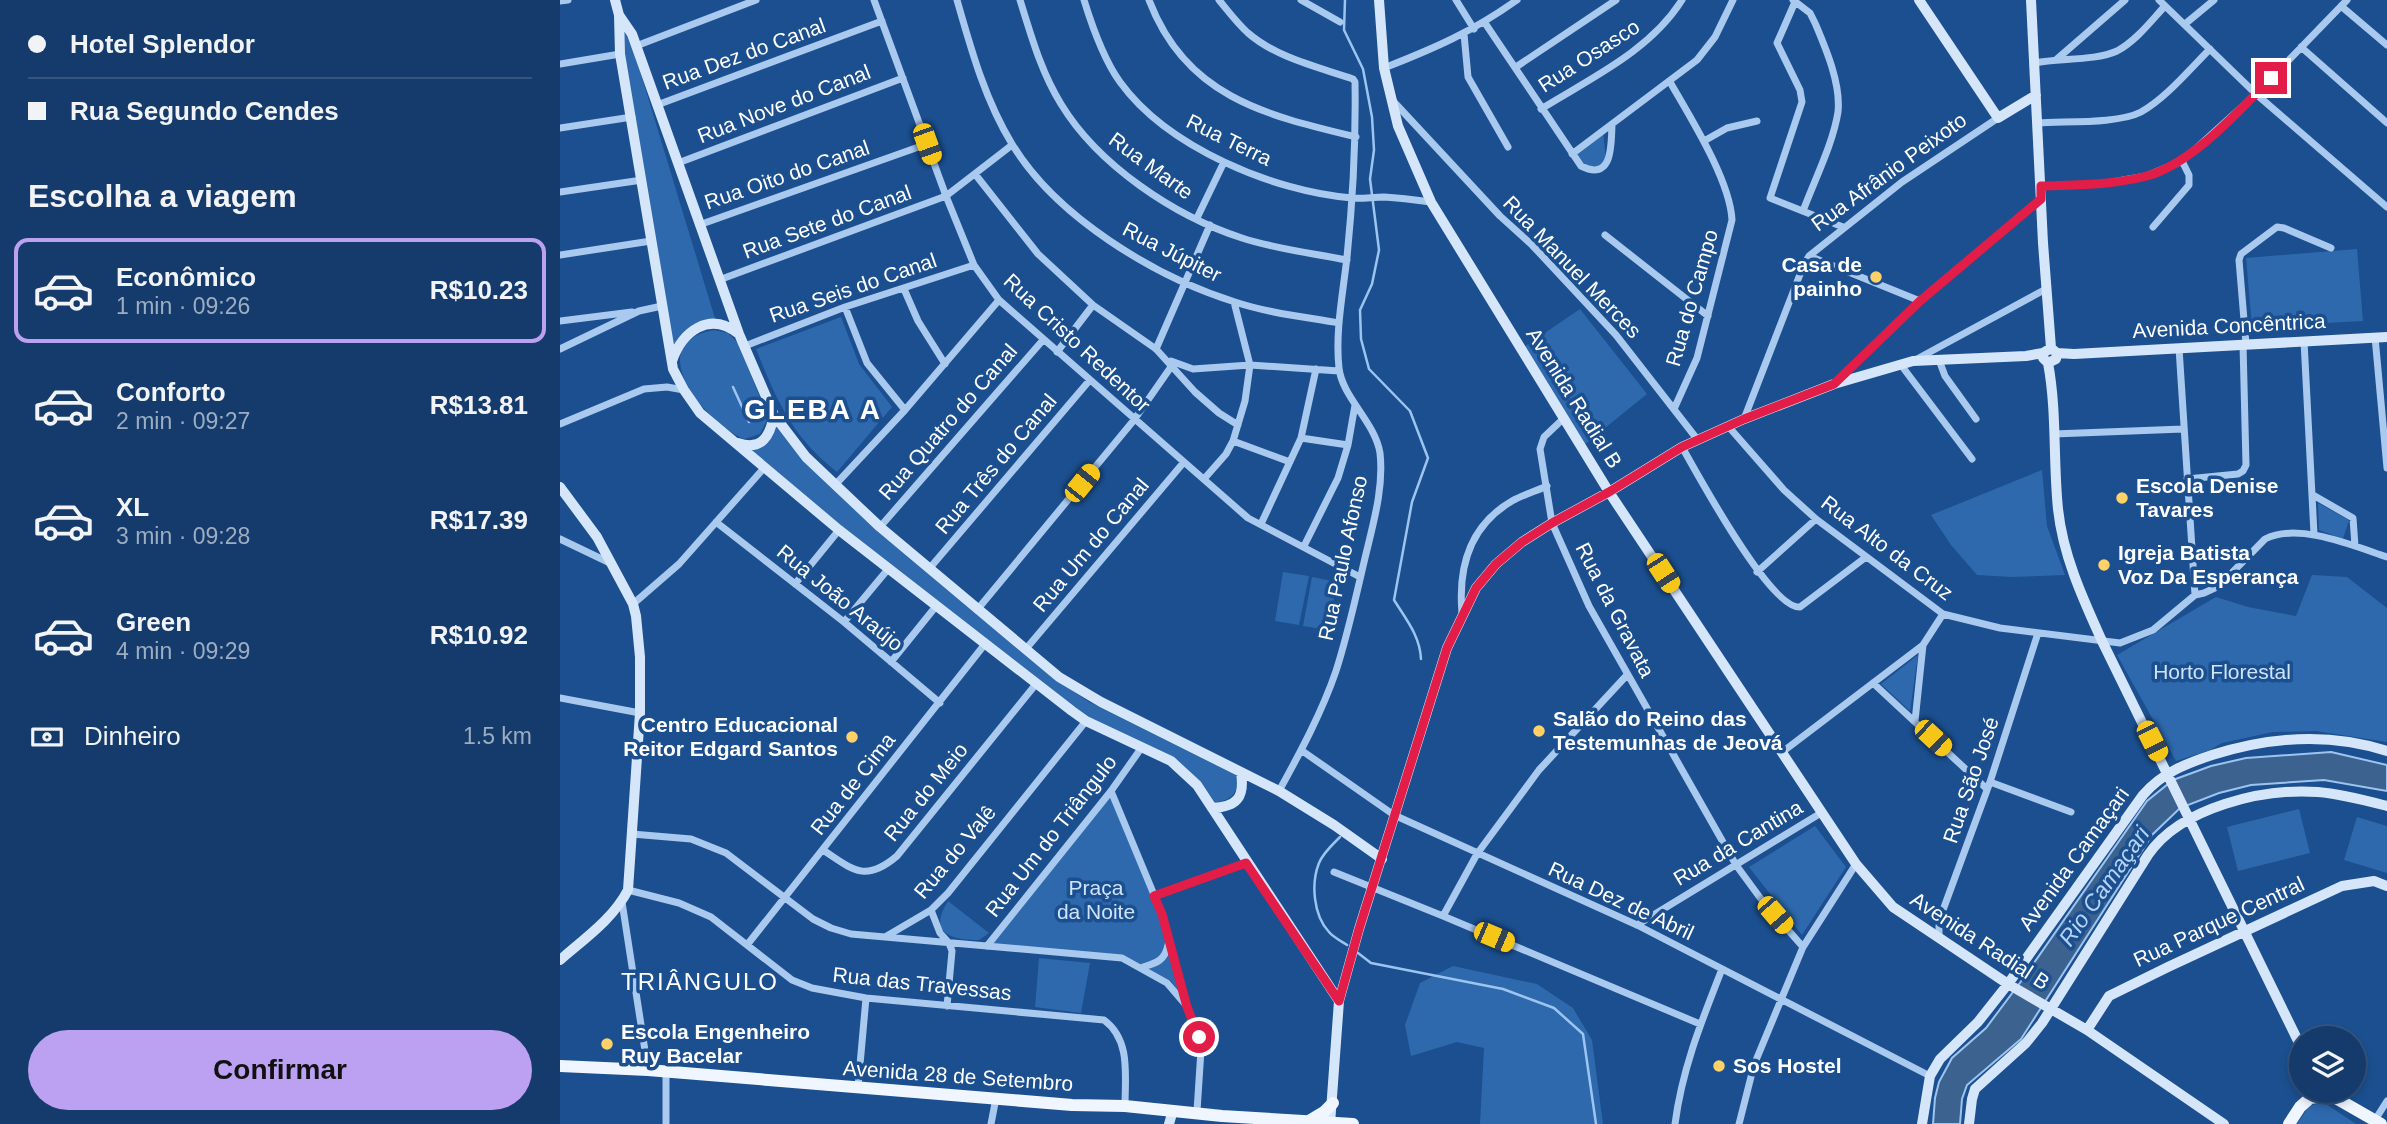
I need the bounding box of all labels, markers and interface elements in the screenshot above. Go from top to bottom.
street label: Rua Dez do Canal [659,13,828,94]
street label: Rua Osasco [1534,14,1643,97]
text: Hotel Splendor [70,29,255,59]
street label: Rua Nove do Canal [694,60,873,147]
route end [2255,62,2287,94]
text: Rua Segundo Cendes [70,96,339,126]
street label: Rua Afrânio Peixoto [1807,108,1971,235]
street label: Rua Terra [1183,109,1276,170]
car [910,121,945,167]
street label: Rua Marte [1105,127,1198,204]
street label: Rua Oito do Canal [701,136,872,214]
text: Escolha a viagem [28,178,297,214]
street label: Rua Sete do Canal [740,180,914,263]
street label: Rua Manuel Merces [1499,191,1646,342]
street label: Rua Júpiter [1119,217,1225,286]
street label: Rua do Campo [1661,227,1722,369]
street label: Rua Seis do Canal [766,248,939,327]
place label: Casa de painho [1781,253,1862,300]
icon: car [32,259,95,322]
text: Econômico [116,262,256,292]
street label: Rua Cristo Redentor [999,269,1155,416]
marker: Casa de painho [1868,269,1884,285]
text: R$10.23 [430,275,528,305]
text: 1 min · 09:26 [116,293,250,319]
street label: Avenida Concêntrica [2132,309,2326,342]
street label: Avenida Radial B [1522,323,1627,472]
street label: Rua Quatro do Canal [874,339,1021,504]
icon: car [32,374,95,437]
text: Conforto [116,377,226,407]
street label: Rua Três do Canal [931,389,1061,538]
text: R$13.81 [430,390,528,420]
district label: GLEBA A [744,394,882,425]
text: 2 min · 09:27 [116,408,250,434]
car [1061,460,1104,506]
street label: Rua Um do Canal [1028,473,1153,616]
street label: Rua Paulo Afonso [1314,473,1371,643]
place label: Escola Denise Tavares [2136,474,2278,521]
icon: car [32,489,95,552]
marker: Escola Denise Tavares [2114,490,2130,506]
street label: Rua Alto da Cruz [1817,491,1958,605]
text: XL [116,492,149,522]
text: R$17.39 [430,505,528,535]
text: 3 min · 09:28 [116,523,250,549]
street label: Rua da Gravata [1572,538,1659,681]
street label: Rua João Araújo [773,540,908,655]
place label: Igreja Batista Voz Da Esperança [2118,541,2299,588]
car [1643,550,1684,596]
marker: Igreja Batista Voz Da Esperança [2096,557,2112,573]
icon: car [32,604,95,667]
text: Green [116,607,191,637]
text: R$10.92 [430,620,528,650]
text: 4 min · 09:29 [116,638,250,664]
park label: Horto Florestal [2153,660,2291,683]
place label: Salão do Reino das Testemunhas de Jeová [1553,707,1783,754]
place label: Centro Educacional Reitor Edgard Santos [623,713,838,760]
street label: Rua São José [1938,714,2003,846]
car [1911,716,1956,760]
icon: cash [28,718,66,756]
car [2134,718,2171,764]
text: Dinheiro [84,721,181,751]
text: 1.5 km [463,723,532,749]
marker: Salão do Reino das Testemunhas de Jeová [1531,723,1547,739]
street label: Rua de Cima [806,728,900,839]
marker: Centro Educacional Reitor Edgard Santos [844,729,860,745]
street label: Rua do Meio [879,738,972,845]
street label: Rua Um do Triângulo [980,750,1121,921]
street label: Avenida Camaçari [2014,783,2133,935]
street label: Rua da Cantina [1669,795,1806,890]
street label: Rua do Valê [909,801,1000,903]
water label: Rio Camaçari [2053,821,2155,951]
street label: Rua Dez de Abril [1545,857,1697,944]
street label: Rua Parque Central [2130,872,2308,971]
park label: Praça da Noite [1057,876,1135,923]
street label: Avenida Radial B [1907,887,2054,994]
car [1754,892,1797,938]
car [1471,919,1518,955]
street label: Rua das Travessas [831,963,1013,1004]
district label: TRIÂNGULO [621,968,779,995]
place label: Escola Engenheiro Ruy Bacelar [621,1020,810,1067]
route start [1183,1021,1215,1053]
map controls [2289,1026,2366,1103]
button: layers [2289,1026,2366,1103]
button: Confirmar [28,1030,532,1110]
marker: Escola Engenheiro Ruy Bacelar [599,1036,615,1052]
place label: Sos Hostel [1733,1054,1842,1077]
street label: Avenida 28 de Setembro [842,1056,1074,1095]
marker: Sos Hostel [1711,1058,1727,1074]

